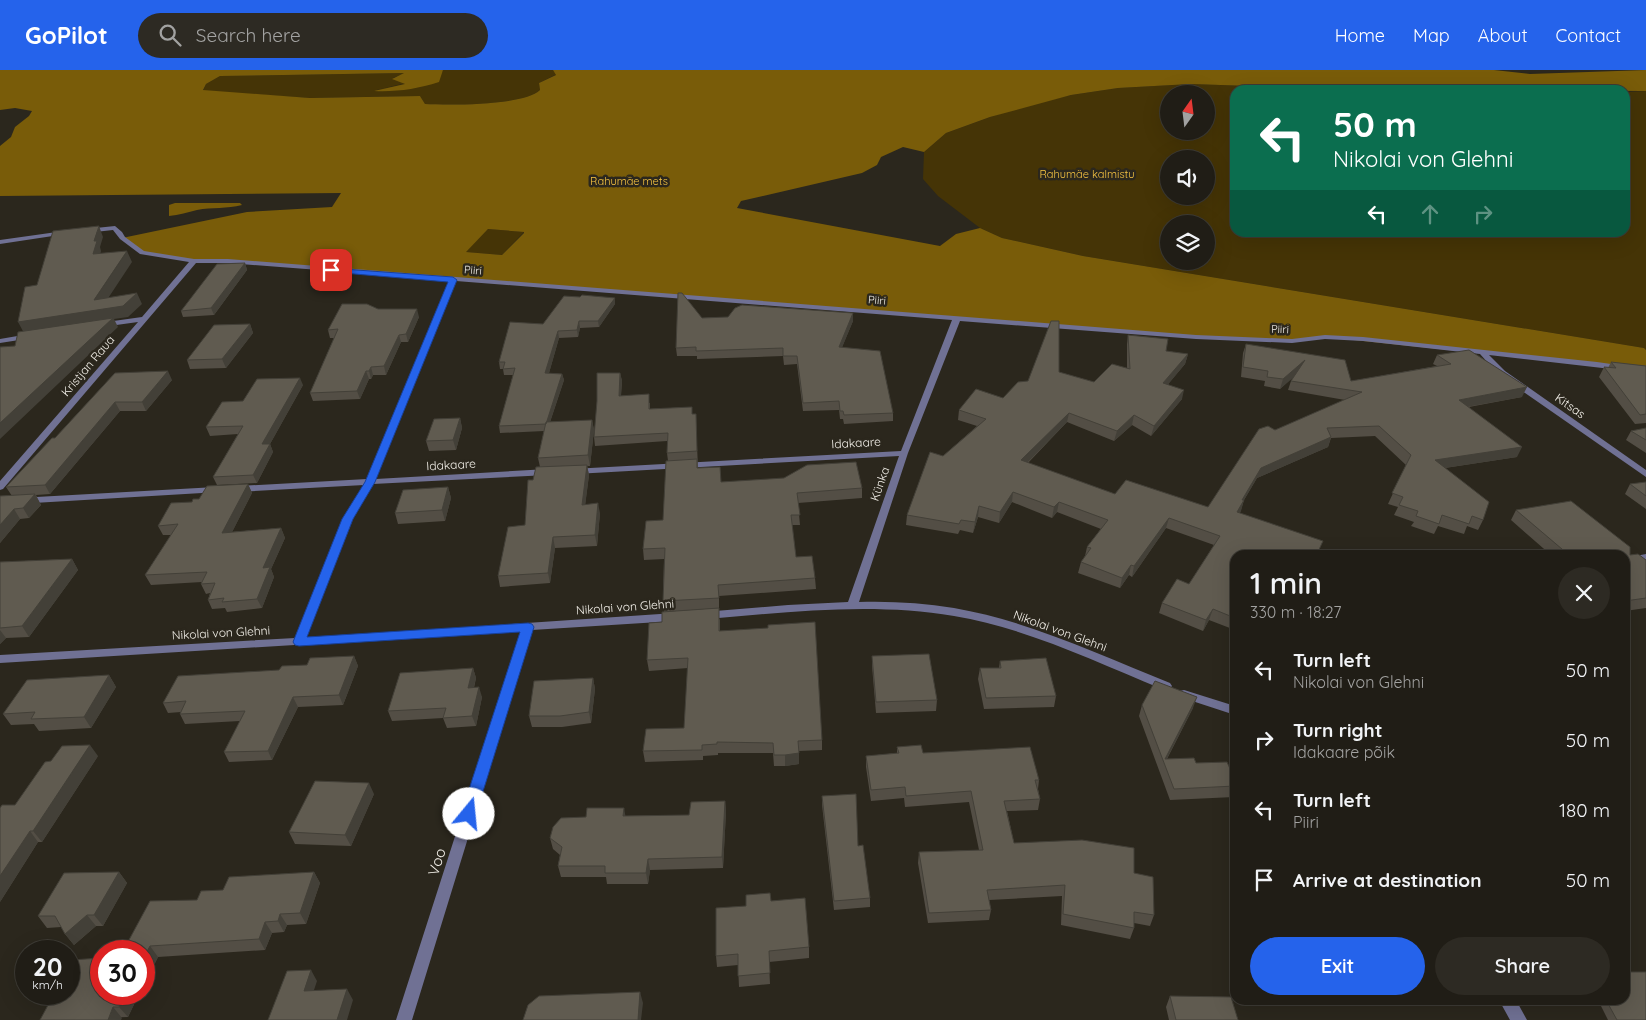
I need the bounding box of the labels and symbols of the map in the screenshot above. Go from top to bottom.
north arrow [1160,85,1215,140]
park label: Rahumäe kalmistu [1039,167,1135,181]
park label: Rahumäe mets [590,174,668,188]
pin [310,249,352,291]
street label: Piiri [464,262,482,278]
street label: Piiri [867,292,887,308]
street label: Piiri [1271,322,1289,336]
street label: Kristjan Raua [58,332,117,399]
street label: Kitsas [1552,390,1589,422]
street label: Idakaare [831,434,881,451]
street label: Idakaare [426,456,476,473]
street label: Künka [867,465,892,503]
street label: Nikolai von Glehni [575,596,675,617]
street label: Nikolai von Glehni [1011,607,1109,654]
street label: Nikolai von Glehni [171,622,271,643]
position arrow [442,787,494,839]
street label: Voo [423,846,450,878]
speed limit sign: 30 [90,940,155,1005]

